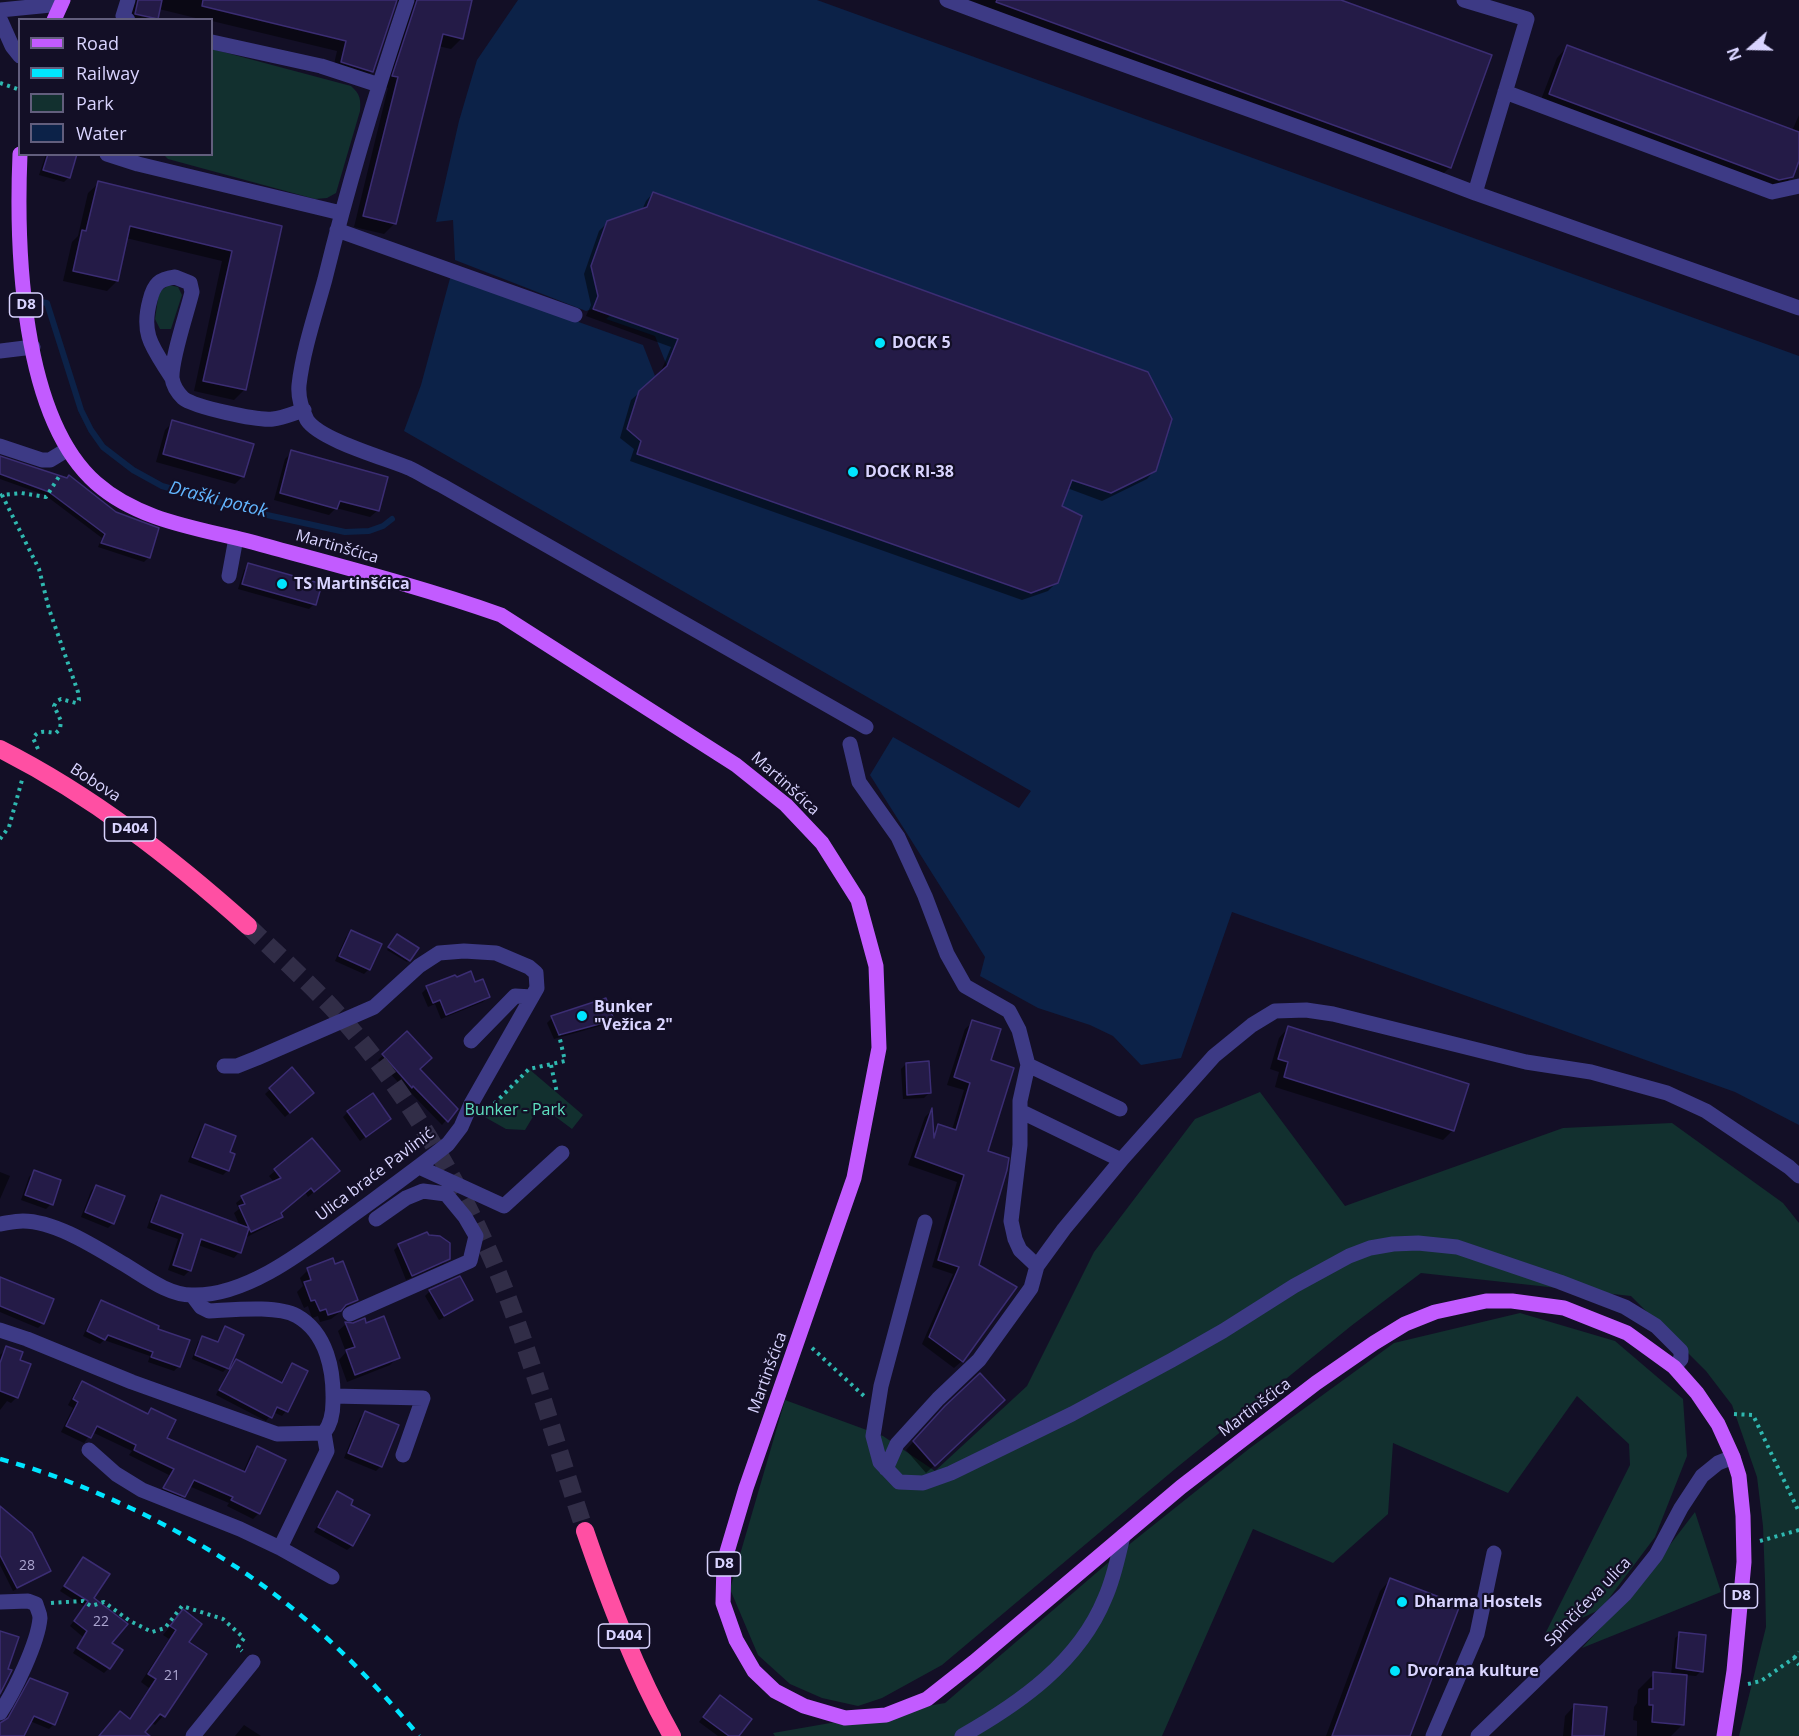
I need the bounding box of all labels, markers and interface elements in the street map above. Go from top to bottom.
legend [18,18,213,156]
north arrow [1721,18,1781,78]
text: Road [76,31,119,55]
text: N [1722,44,1747,64]
text: Railway [76,61,139,85]
text: Park [76,91,114,115]
text: Water [76,121,127,145]
road number: D8 [9,293,42,317]
place label: DOCK 5 [892,333,951,353]
marker: DOCK 5 [873,336,887,350]
place label: DOCK RI-38 [865,462,954,482]
marker: DOCK RI-38 [846,465,860,479]
water label: Draški potok [167,477,269,523]
street label: Martinšćica [293,526,381,568]
place label: TS Martinšćica [294,574,410,594]
marker: TS Martinšćica [275,577,289,591]
street label: Martinšćica [747,748,823,820]
street label: Bobova [66,760,124,806]
road number: D404 [104,817,156,841]
place label: Bunker "Vežica 2" [594,997,673,1035]
marker: Bunker "Vežica 2" [575,1009,589,1023]
park label: Bunker - Park [465,1100,565,1120]
street label: Ulica braće Pavlinić [312,1124,438,1226]
street label: Martinšćica [744,1330,792,1416]
street label: Martinšćica [1215,1375,1295,1441]
road number: D8 [708,1552,740,1576]
street label: Spinčićeva ulica [1541,1554,1635,1650]
house number: 28 [19,1558,35,1574]
road number: D8 [1724,1584,1758,1608]
place label: Dharma Hostels [1414,1592,1542,1612]
marker: Dharma Hostels [1395,1595,1409,1609]
house number: 22 [93,1614,109,1630]
road number: D404 [598,1624,650,1648]
place label: Dvorana kulture [1407,1661,1539,1681]
marker: Dvorana kulture [1388,1664,1402,1678]
house number: 21 [164,1668,180,1684]

